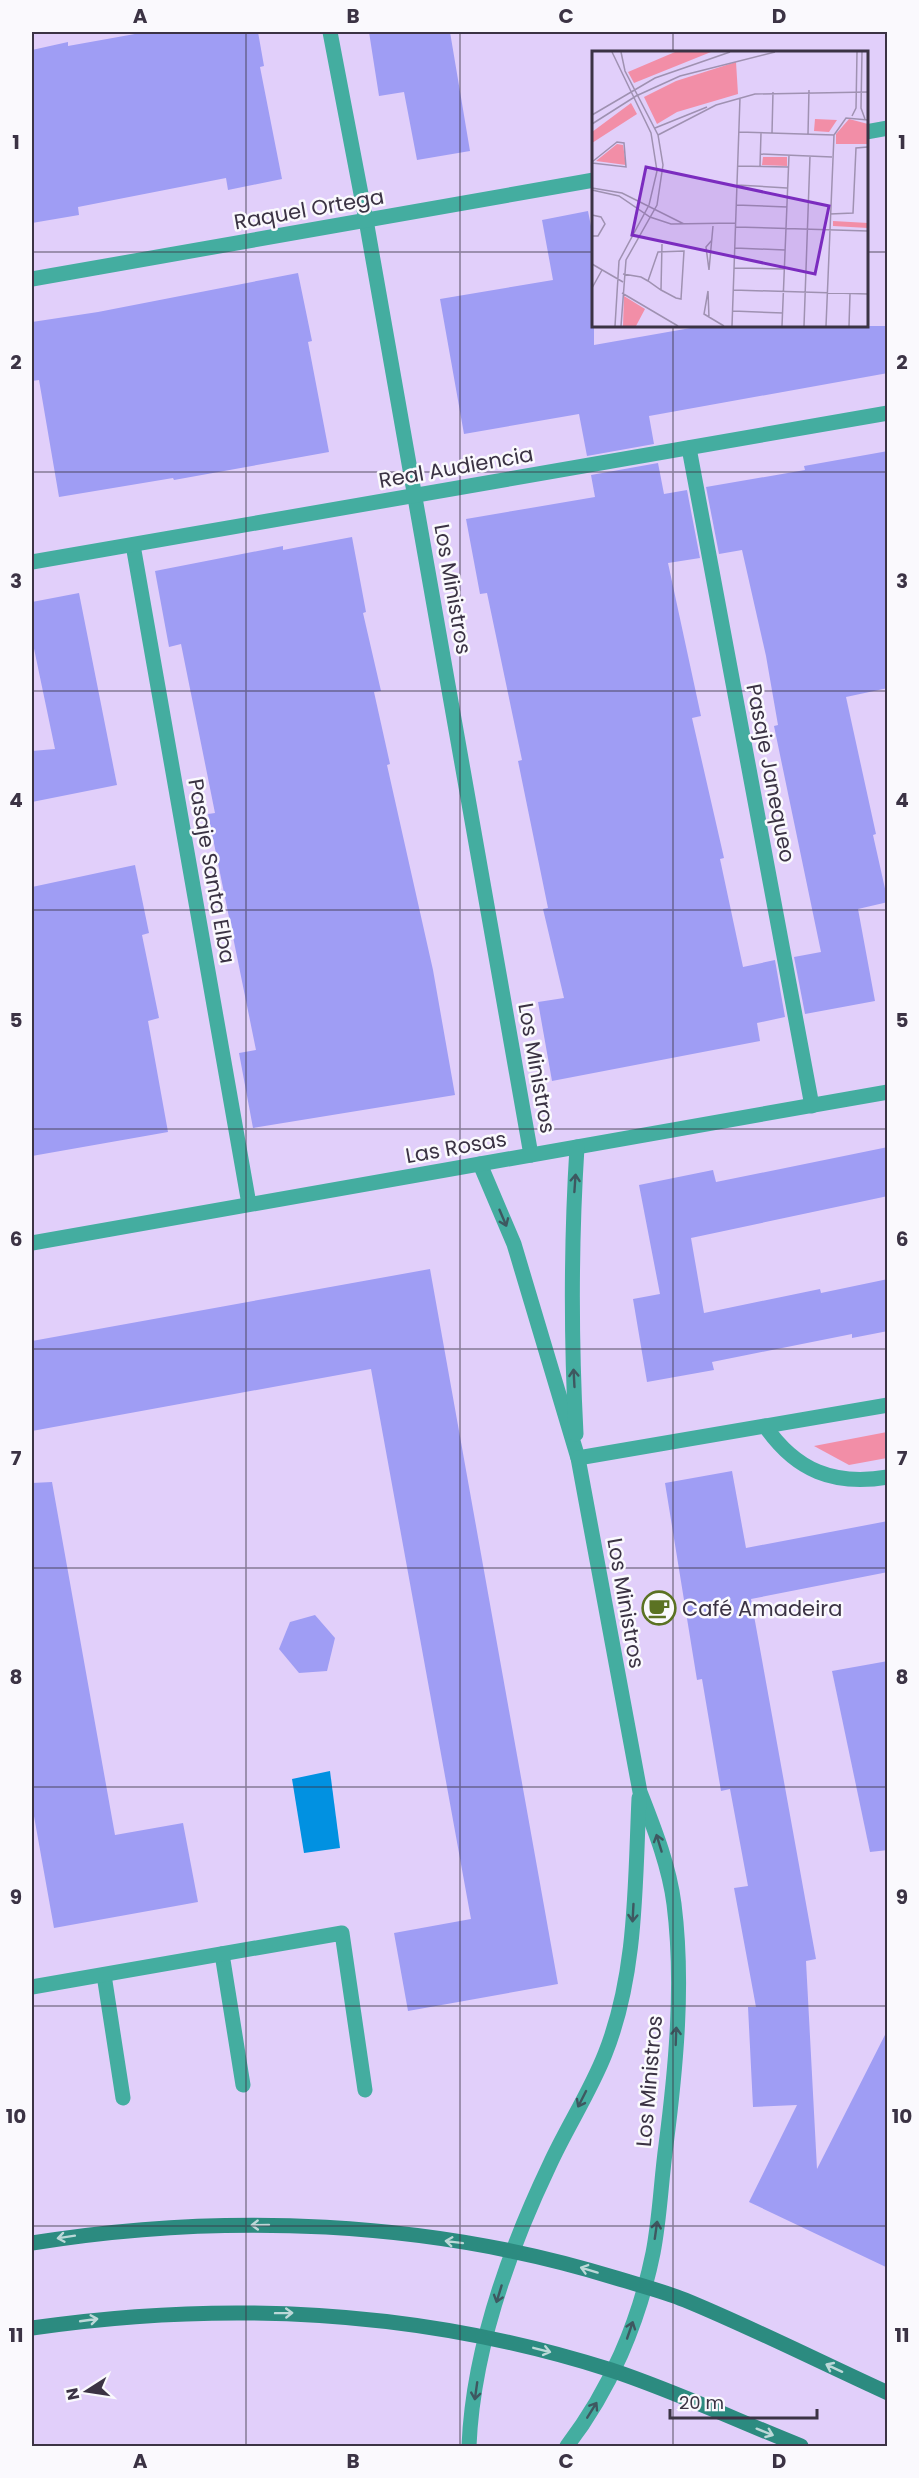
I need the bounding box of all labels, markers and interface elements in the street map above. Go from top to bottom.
text: A [133,2,148,30]
text: B [346,2,360,30]
text: C [558,2,574,30]
text: D [772,2,786,30]
inset map [592,51,868,327]
text: 1 [12,128,20,156]
text: 1 [898,128,906,156]
street label: Raquel Ortega [232,182,386,236]
text: 2 [10,348,22,376]
text: 2 [896,348,908,376]
street label: Real Audiencia [377,439,535,495]
street label: Los Ministros [427,522,479,656]
text: 3 [10,567,22,595]
text: 3 [896,567,908,595]
street label: Pasaje Janequeo [739,681,803,865]
street label: Pasaje Santa Elba [181,776,243,966]
text: 4 [9,786,23,814]
text: 4 [895,786,909,814]
street label: Los Ministros [511,1001,563,1135]
text: 5 [10,1006,23,1034]
text: 5 [896,1006,909,1034]
street label: Las Rosas [403,1124,509,1170]
one-way arrow [570,1174,581,1194]
one-way arrow [498,1208,509,1226]
text: 6 [10,1225,22,1253]
text: 6 [896,1225,908,1253]
one-way arrow [568,1369,579,1389]
text: 7 [11,1444,22,1472]
text: 7 [897,1444,908,1472]
street label: Los Ministros [600,1536,652,1670]
cafe icon: Café Amadeira [641,1590,677,1626]
place label: Café Amadeira [682,1594,842,1623]
text: 8 [10,1663,22,1691]
text: 8 [896,1663,908,1691]
one-way arrow [653,1834,664,1853]
text: 9 [10,1883,22,1911]
text: 9 [896,1883,908,1911]
one-way arrow [628,1903,639,1923]
street label: Los Ministros [629,2014,669,2148]
one-way arrow [670,2027,681,2047]
one-way arrow [576,2090,587,2108]
text: 10 [6,2102,26,2130]
text: 10 [892,2102,912,2130]
one-way arrow [251,2219,271,2231]
one-way arrow [651,2221,662,2240]
one-way arrow [57,2232,76,2243]
one-way arrow [445,2236,465,2247]
one-way arrow [580,2264,599,2275]
one-way arrow [493,2284,504,2303]
one-way arrow [274,2307,294,2319]
one-way arrow [79,2314,99,2325]
text: 11 [8,2321,24,2349]
one-way arrow [625,2321,636,2339]
text: 11 [894,2321,910,2349]
one-way arrow [532,2345,551,2357]
north arrow [57,2361,117,2421]
one-way arrow [826,2362,844,2374]
one-way arrow [470,2381,481,2401]
scale bar [670,2382,817,2420]
text: N [60,2386,85,2402]
text: 20 m [679,2390,724,2415]
one-way arrow [587,2402,599,2419]
one-way arrow [755,2427,774,2438]
text: A [133,2447,148,2475]
text: B [346,2447,360,2475]
text: C [558,2447,574,2475]
text: D [772,2447,786,2475]

